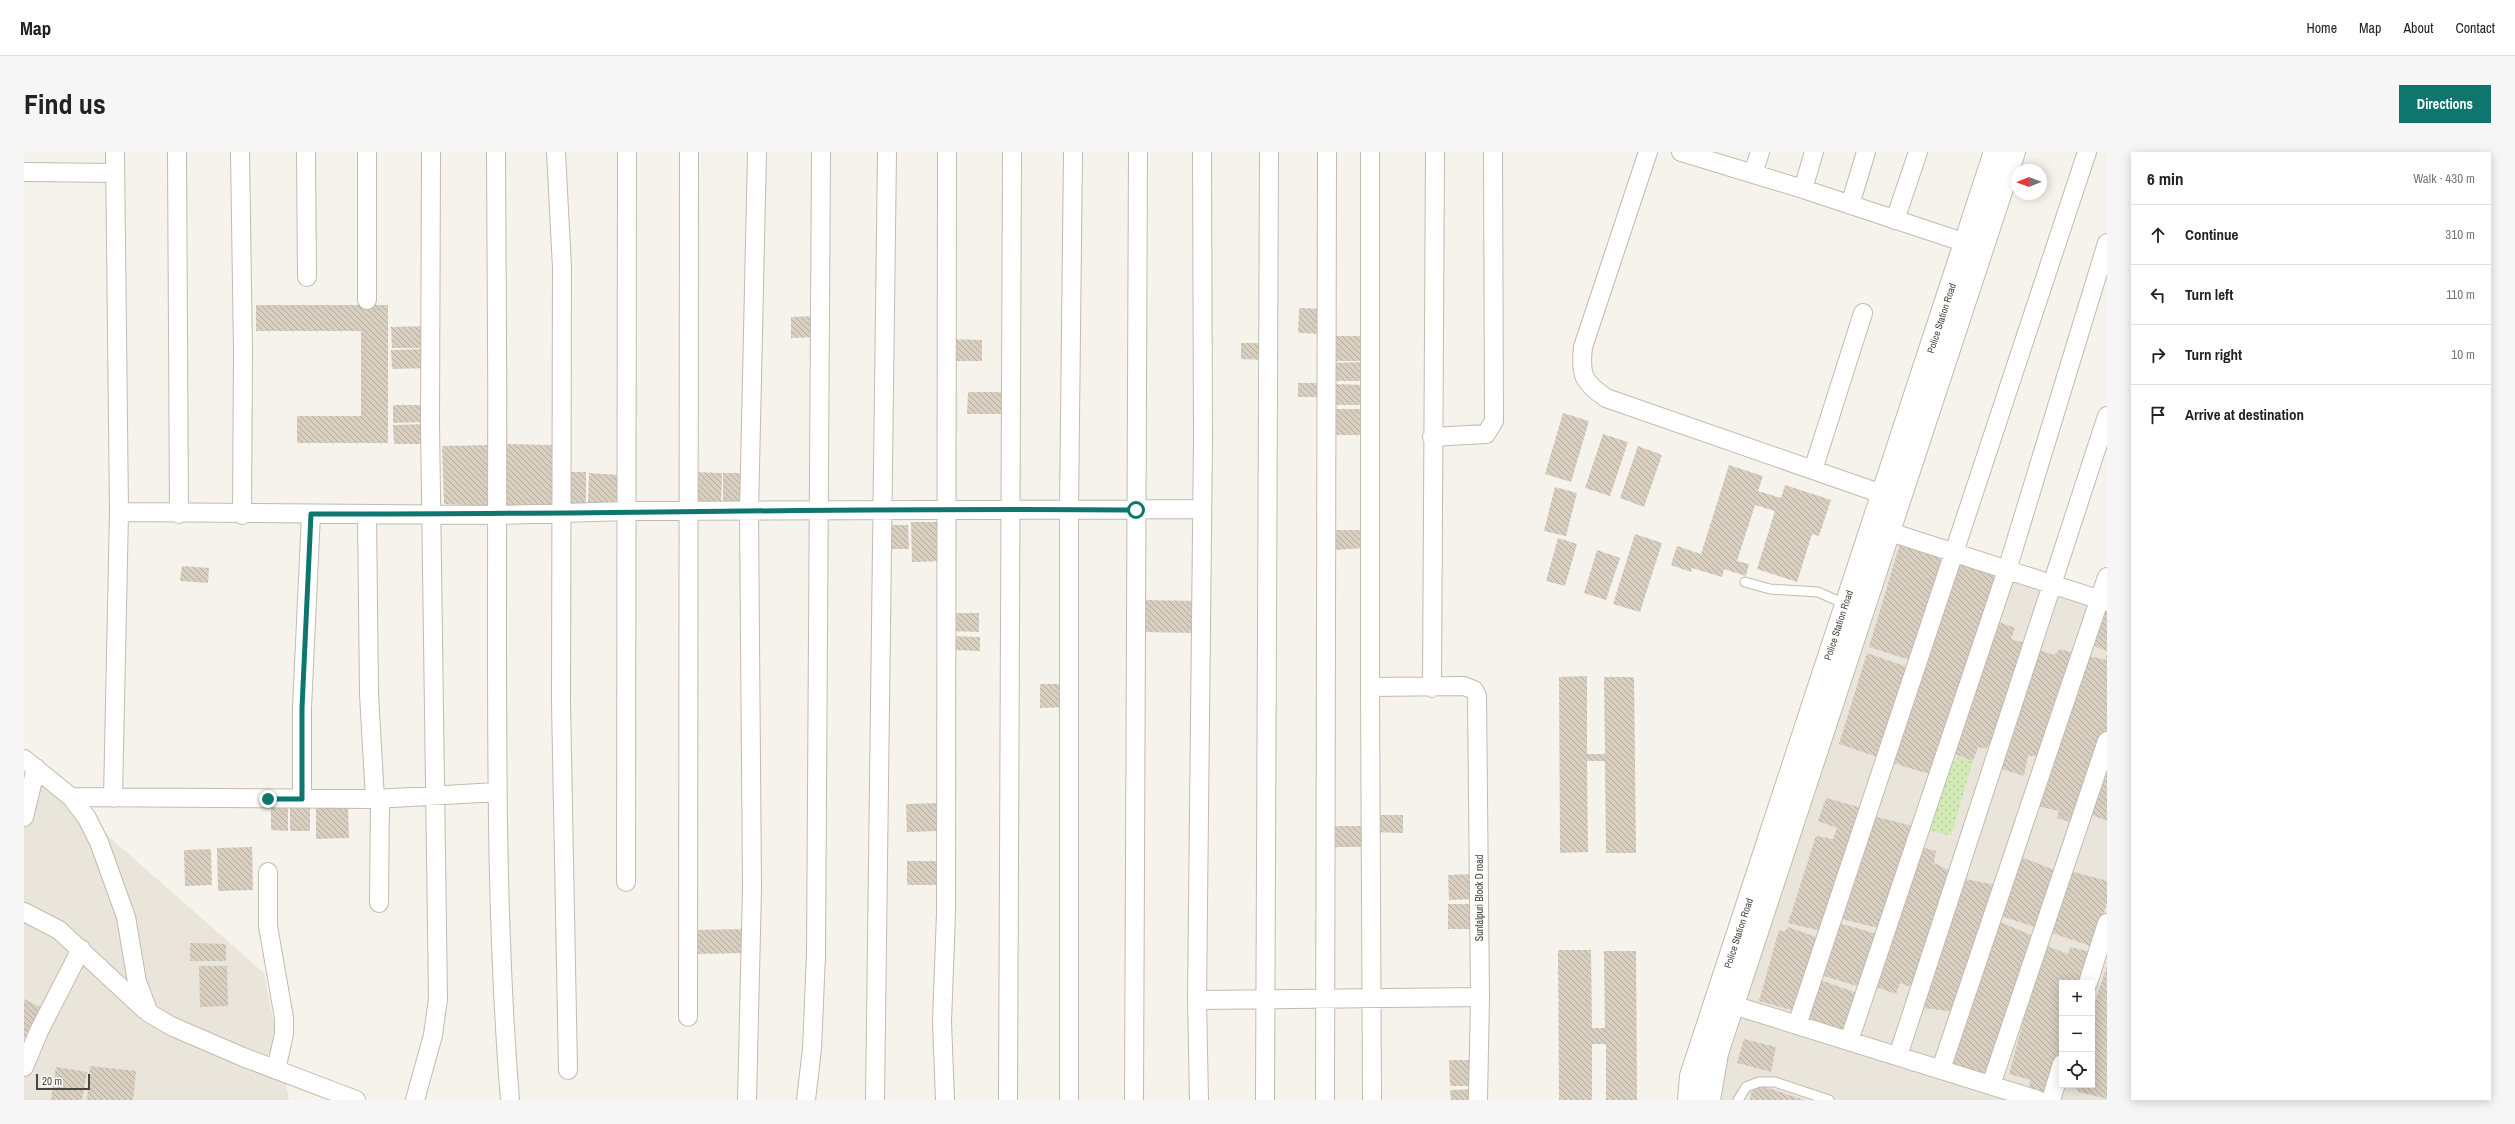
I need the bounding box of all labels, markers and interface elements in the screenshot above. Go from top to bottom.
text: Map [20,15,51,41]
text: Home [2306,19,2337,37]
text: Map [2359,19,2381,37]
text: About [2403,19,2433,37]
text: Contact [2455,19,2495,37]
text: Find us [24,85,106,123]
button: Directions [2399,85,2491,123]
north arrow [2011,164,2047,200]
text: 6 min [2147,167,2183,190]
text: Walk · 430 m [2413,170,2475,187]
icon: ahead [2147,224,2169,246]
text: Continue [2185,224,2238,245]
text: 310 m [2445,226,2475,243]
street label: Police Station Road [1924,281,1959,355]
icon: left [2147,284,2169,306]
text: Turn left [2185,284,2233,305]
text: 110 m [2446,286,2475,303]
icon: right [2147,344,2169,366]
text: Turn right [2185,344,2242,365]
text: 10 m [2451,346,2475,363]
icon: arrive [2147,404,2169,426]
text: Arrive at destination [2185,404,2304,425]
route start [1127,501,1145,519]
street label: Police Station Road [1821,588,1856,662]
route end [259,790,277,808]
street label: Suntalpuri Block D road [1473,855,1486,941]
street label: Police Station Road [1721,896,1756,970]
map controls [2059,980,2095,1088]
button: + [2059,980,2095,1016]
button: − [2059,1016,2095,1052]
button: locate [2059,1052,2095,1088]
scale bar [36,1072,90,1091]
text: 20 m [42,1074,62,1088]

